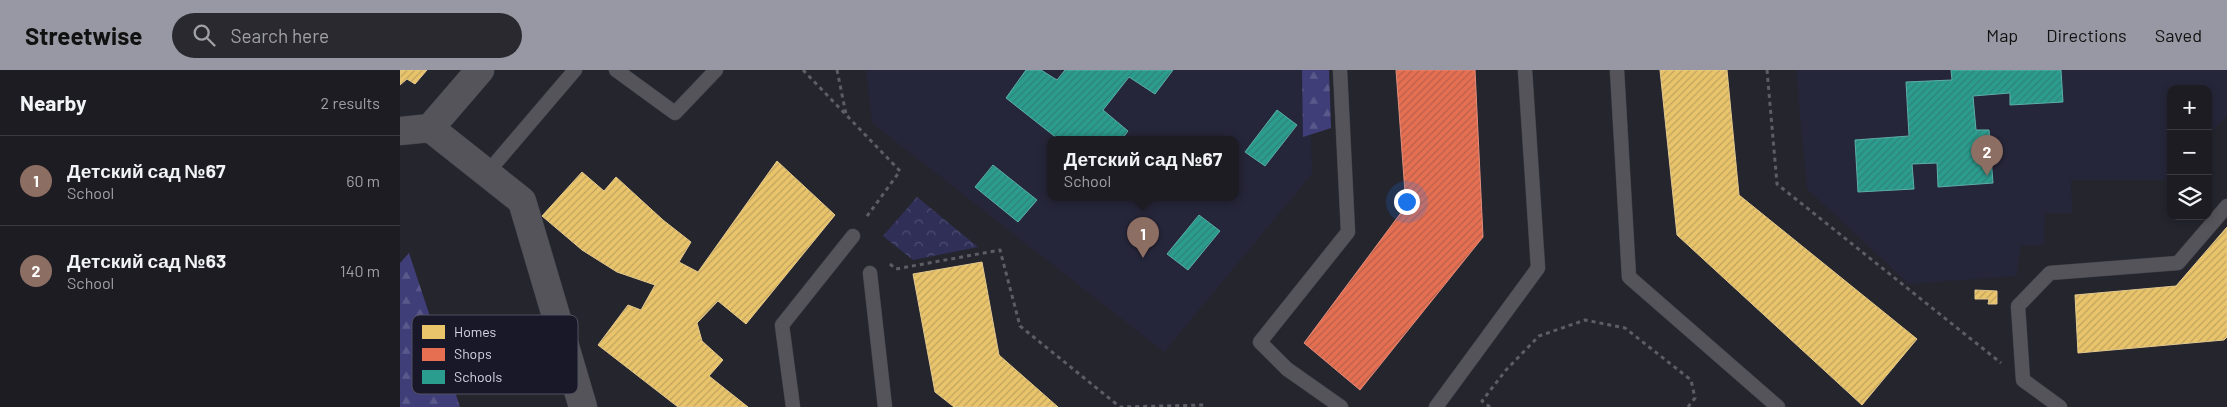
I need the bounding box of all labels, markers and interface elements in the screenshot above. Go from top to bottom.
search box [172,13,522,58]
text: Streetwise [25,21,142,50]
icon: search [190,21,218,49]
text: Search here [230,24,329,47]
text: Map [1986,24,2018,46]
text: Directions [2046,24,2127,46]
text: Saved [2155,24,2202,46]
map controls [2167,85,2212,220]
button: + [2167,85,2212,130]
text: Nearby [20,90,86,115]
text: 2 results [321,93,380,112]
button: − [2167,130,2212,175]
pin: 2 [1971,135,2003,176]
popup [1047,136,1239,201]
text: Детский сад №67 [1064,147,1222,170]
text: Детский сад №67 [67,159,225,182]
text: 1 [33,171,39,190]
text: 60 m [346,171,380,190]
text: School [1064,171,1111,190]
button: layers [2167,175,2212,220]
text: School [67,183,114,202]
your location [1394,189,1420,215]
pin: 1 [1127,217,1159,258]
text: Детский сад №63 [67,249,226,272]
text: 2 [32,261,40,280]
text: 140 m [340,261,380,280]
text: School [67,273,114,292]
legend [412,315,578,394]
text: Homes [454,323,497,340]
text: Shops [454,345,492,362]
text: Schools [454,368,502,385]

